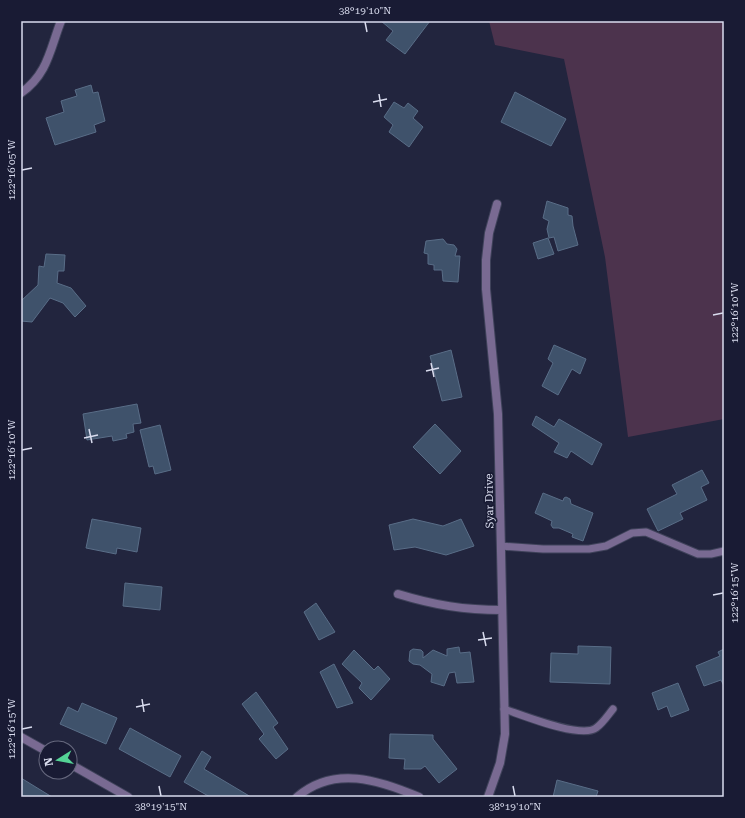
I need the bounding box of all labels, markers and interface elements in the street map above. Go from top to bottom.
text: 38°19'10"N [339,5,391,16]
text: 122°16'05"W [6,139,17,200]
text: 122°16'10"W [729,282,740,343]
text: 122°16'10"W [6,419,17,480]
street label: Syar Drive [483,473,496,529]
text: 122°16'15"W [729,562,740,623]
text: 122°16'15"W [6,698,17,759]
north arrow [38,740,78,780]
text: N [41,756,56,767]
text: 38°19'15"N [135,801,187,812]
text: 38°19'10"N [489,801,541,812]

